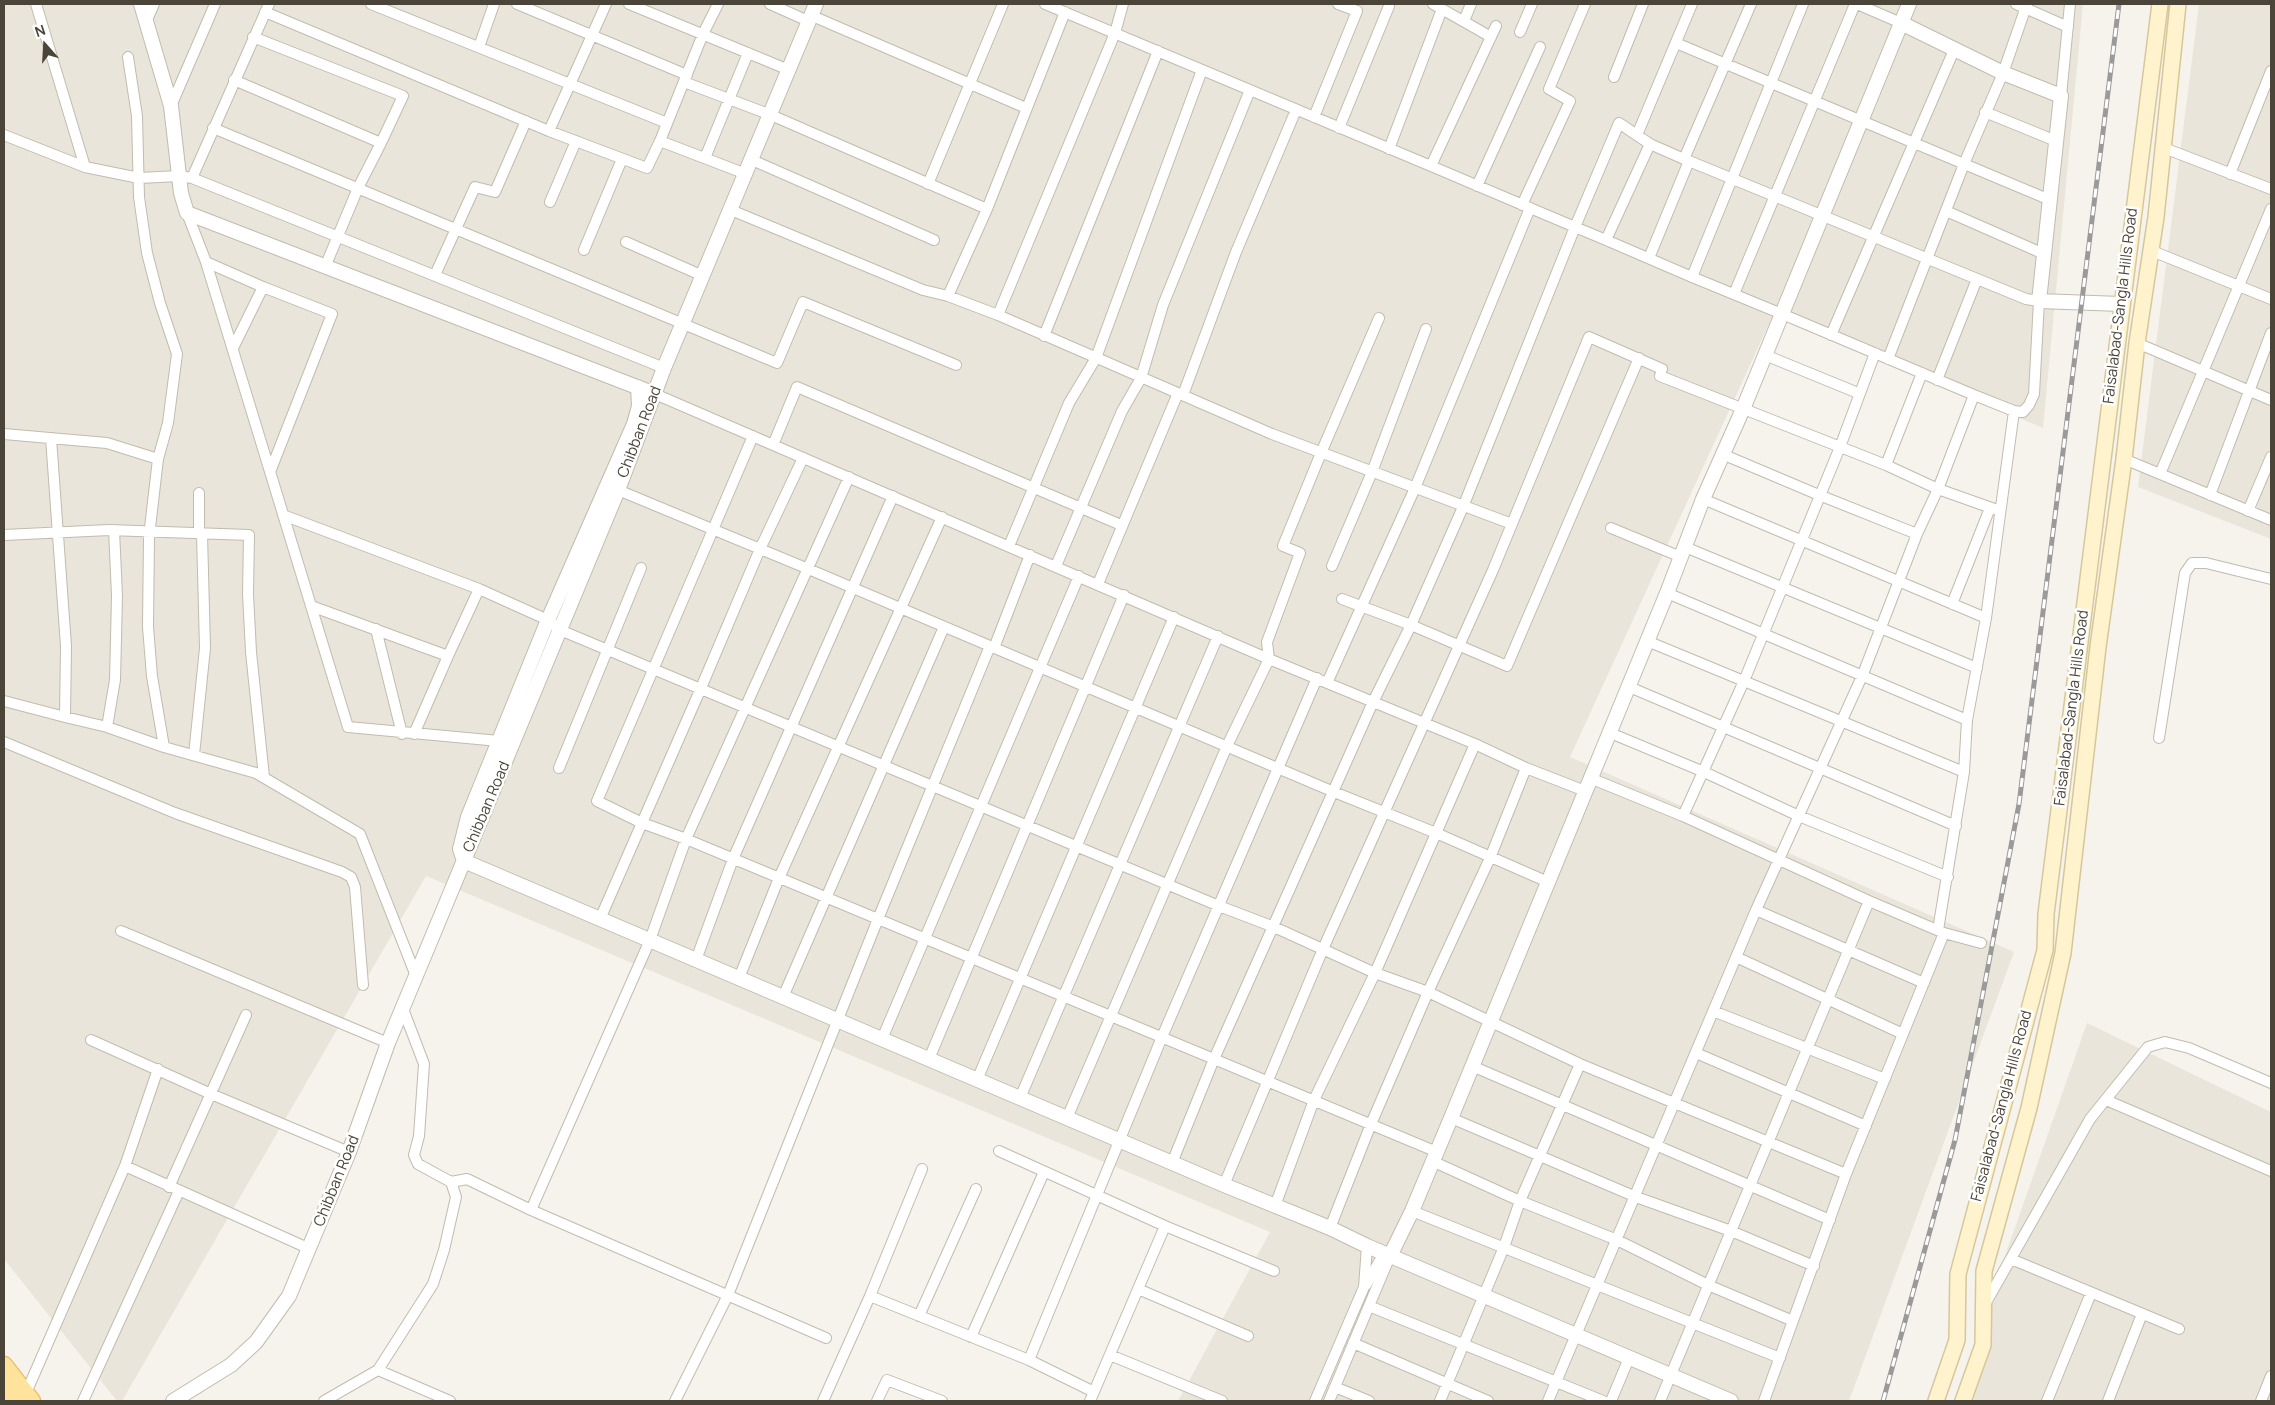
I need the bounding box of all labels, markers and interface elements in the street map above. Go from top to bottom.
north arrow [20,20,70,70]
text: N [32,20,48,41]
street label: Faisalabad-Sangla Hills Road [2100,207,2142,405]
street label: Chibban Road [614,384,666,480]
street label: Faisalabad-Sangla Hills Road [2051,609,2093,807]
street label: Chibban Road [460,759,514,855]
street label: Faisalabad-Sangla Hills Road [1968,1009,2036,1203]
street label: Chibban Road [311,1133,363,1229]

